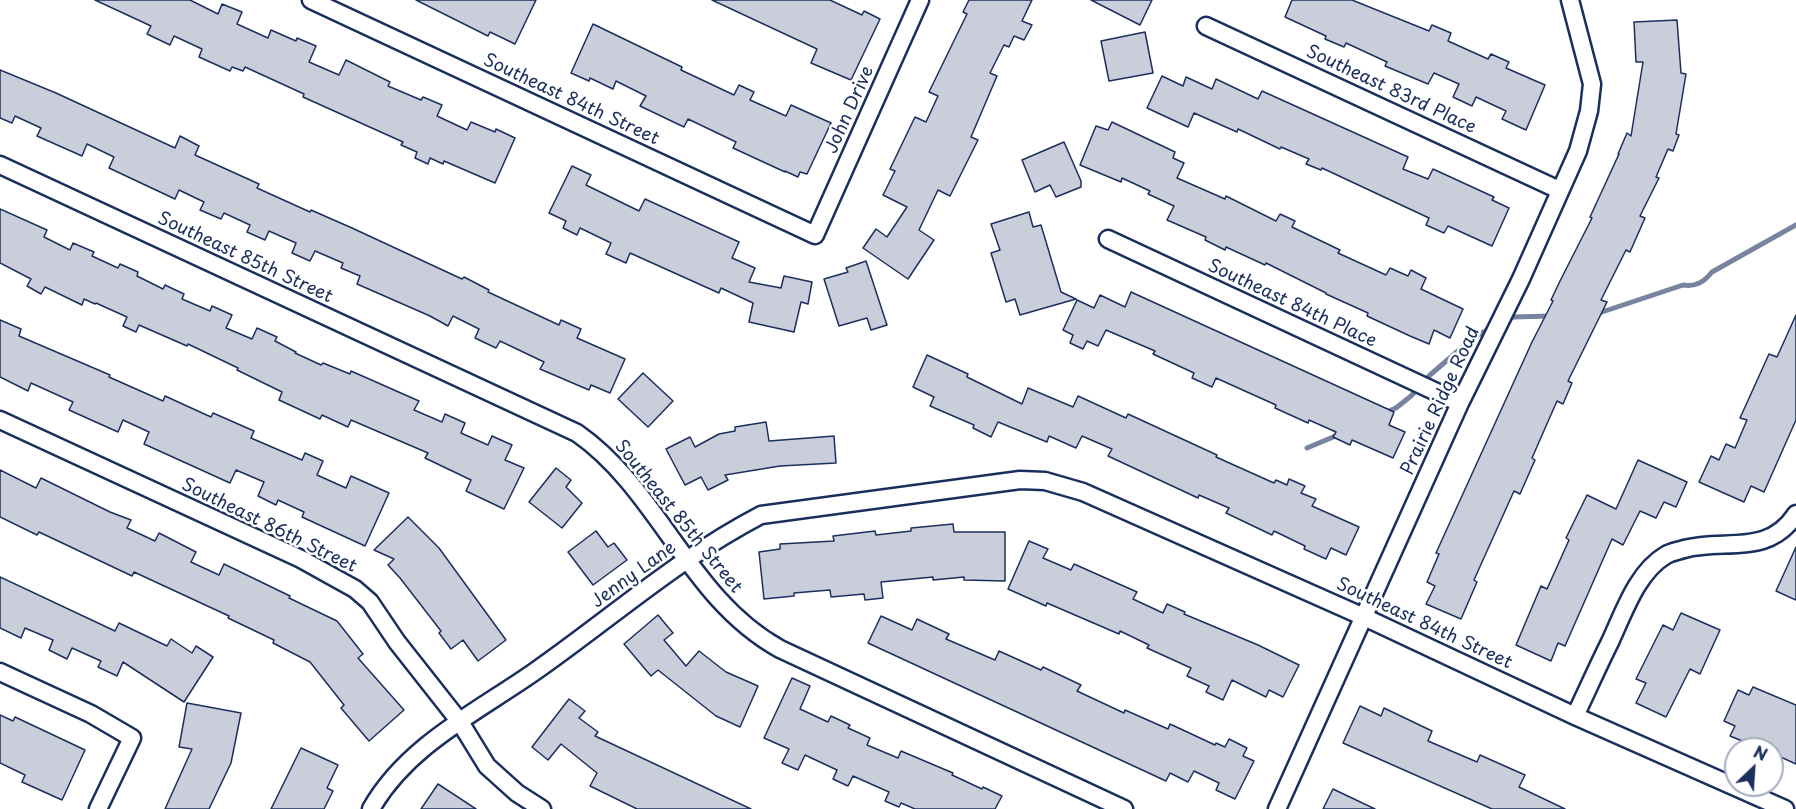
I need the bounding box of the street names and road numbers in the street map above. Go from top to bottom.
street label: Southeast 83rd Place [1303,41,1479,139]
street label: Southeast 84th Street [480,50,662,150]
street label: John Drive [821,63,879,157]
street label: Southeast 85th Street [154,208,336,308]
street label: Southeast 84th Place [1204,255,1380,353]
street label: Prairie Ridge Road [1397,324,1485,478]
street label: Southeast 85th Street [610,436,746,598]
street label: Southeast 86th Street [178,474,360,578]
street label: Jenny Lane [588,537,680,613]
street label: Southeast 84th Street [1333,574,1515,674]

